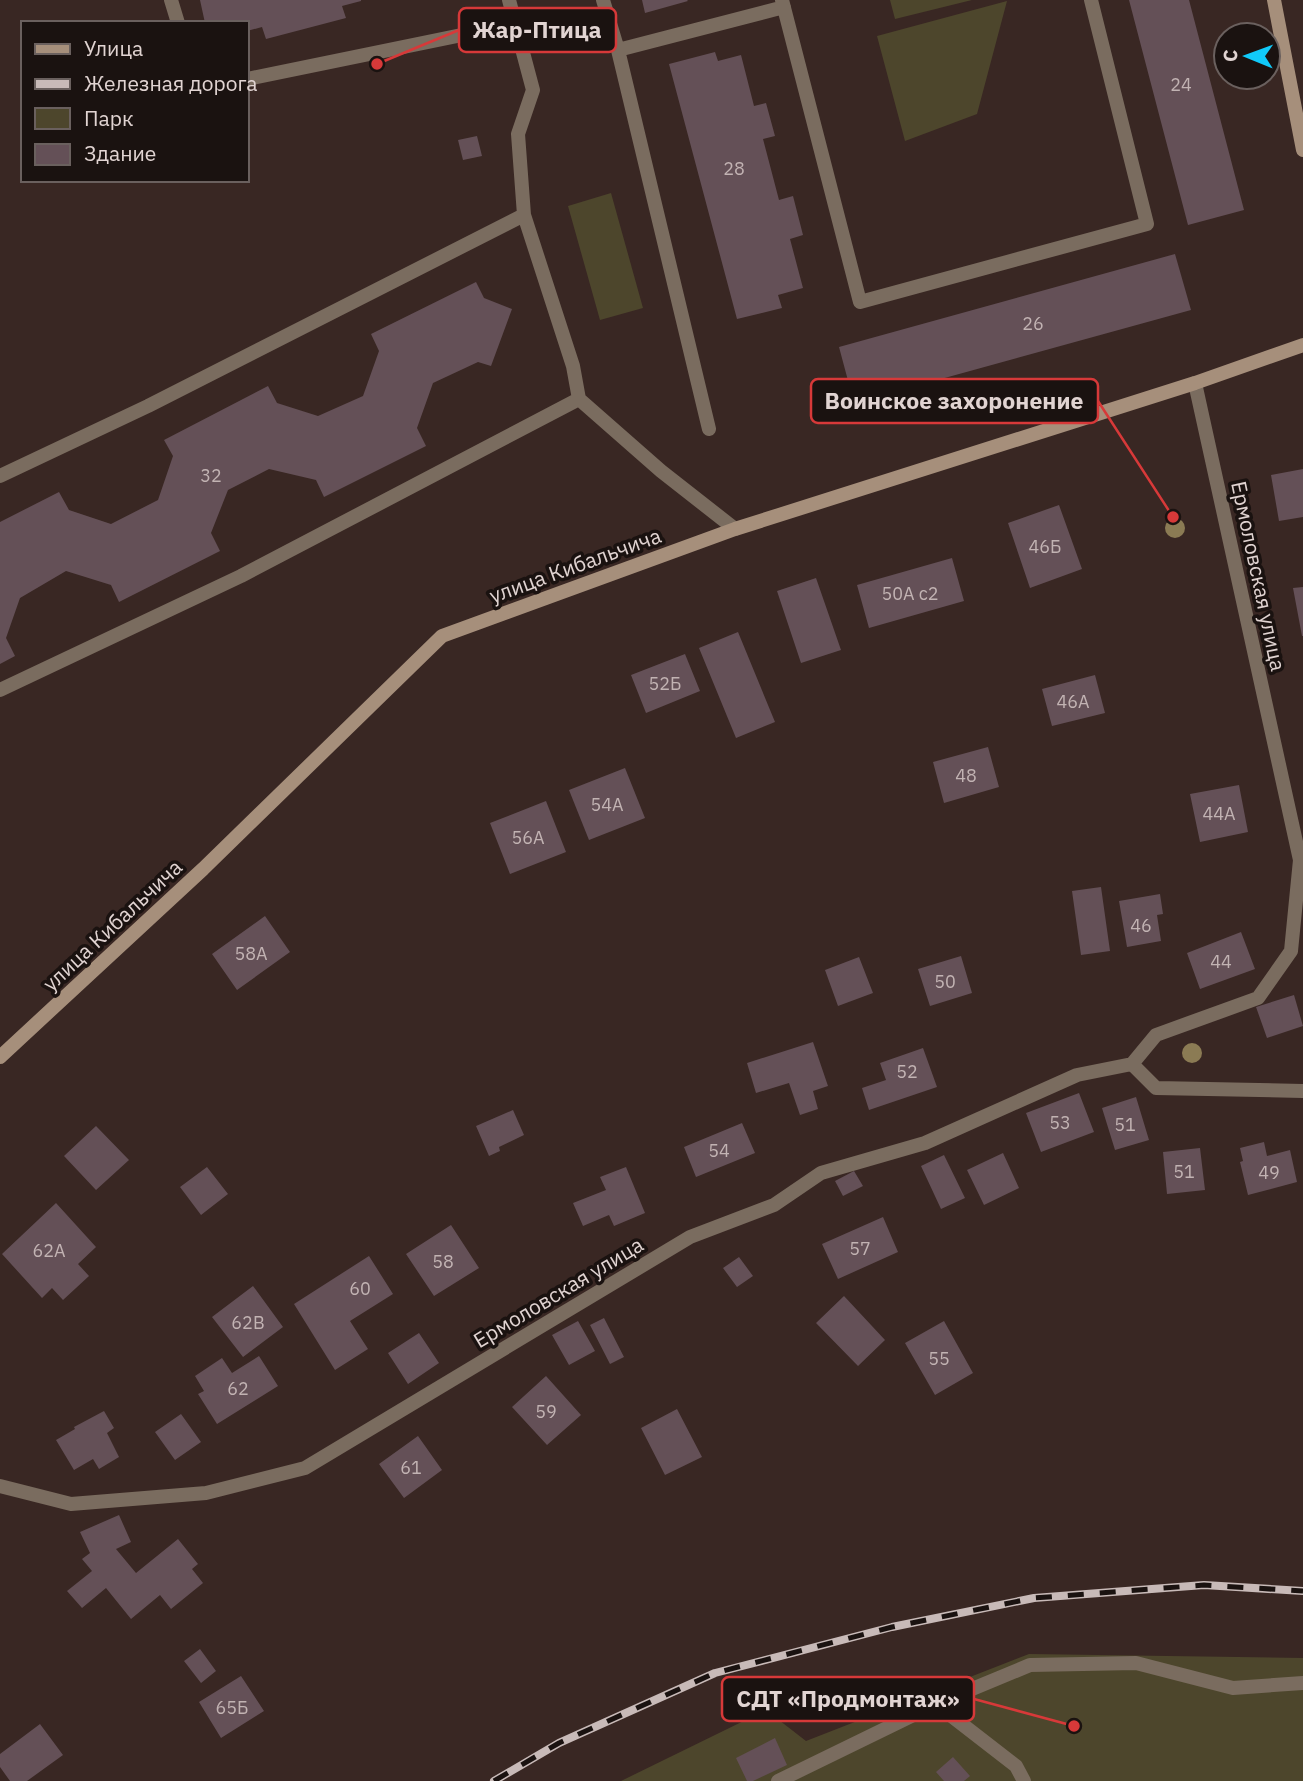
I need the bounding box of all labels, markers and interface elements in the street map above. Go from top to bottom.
callout: Жар-Птица [459,8,616,52]
text: Жар-Птица [472,14,602,44]
legend [21,21,248,182]
north arrow [1212,21,1282,91]
text: Улица [84,34,143,62]
text: С [1218,49,1242,62]
text: Железная дорога [84,69,257,97]
house number: 24 [1170,73,1192,96]
text: Парк [84,104,134,132]
text: Здание [84,139,156,167]
house number: 28 [723,157,745,180]
house number: 26 [1022,312,1044,335]
callout: Воинское захоронение [811,379,1098,423]
text: Воинское захоронение [825,385,1083,415]
house number: 32 [200,464,222,487]
street label: Ермоловская улица [1225,478,1293,674]
street label: улица Кибальчича [485,521,665,609]
house number: 46Б [1028,535,1062,558]
house number: 50А с2 [881,582,939,605]
house number: 52Б [648,672,682,695]
house number: 46А [1056,690,1090,713]
house number: 48 [955,764,977,787]
house number: 54А [590,793,624,816]
house number: 44А [1202,802,1236,825]
house number: 56А [511,826,545,849]
street label: улица Кибальчича [36,853,188,997]
house number: 46 [1130,914,1152,937]
house number: 58А [234,942,268,965]
house number: 44 [1210,950,1232,973]
house number: 50 [934,970,956,993]
house number: 52 [896,1060,918,1083]
house number: 53 [1049,1111,1071,1134]
house number: 51 [1114,1113,1136,1136]
house number: 54 [708,1139,730,1162]
house number: 51 [1173,1160,1195,1183]
house number: 49 [1258,1161,1280,1184]
street label: Ермоловская улица [468,1230,648,1354]
house number: 57 [849,1237,871,1260]
house number: 62А [32,1239,66,1262]
house number: 58 [432,1250,454,1273]
house number: 60 [349,1277,371,1300]
house number: 62В [231,1311,265,1334]
house number: 55 [928,1347,950,1370]
house number: 62 [227,1377,249,1400]
house number: 59 [535,1400,557,1423]
house number: 61 [400,1456,422,1479]
callout: СДТ «Продмонтаж» [722,1677,974,1721]
text: СДТ «Продмонтаж» [736,1683,960,1713]
house number: 65Б [215,1696,249,1719]

